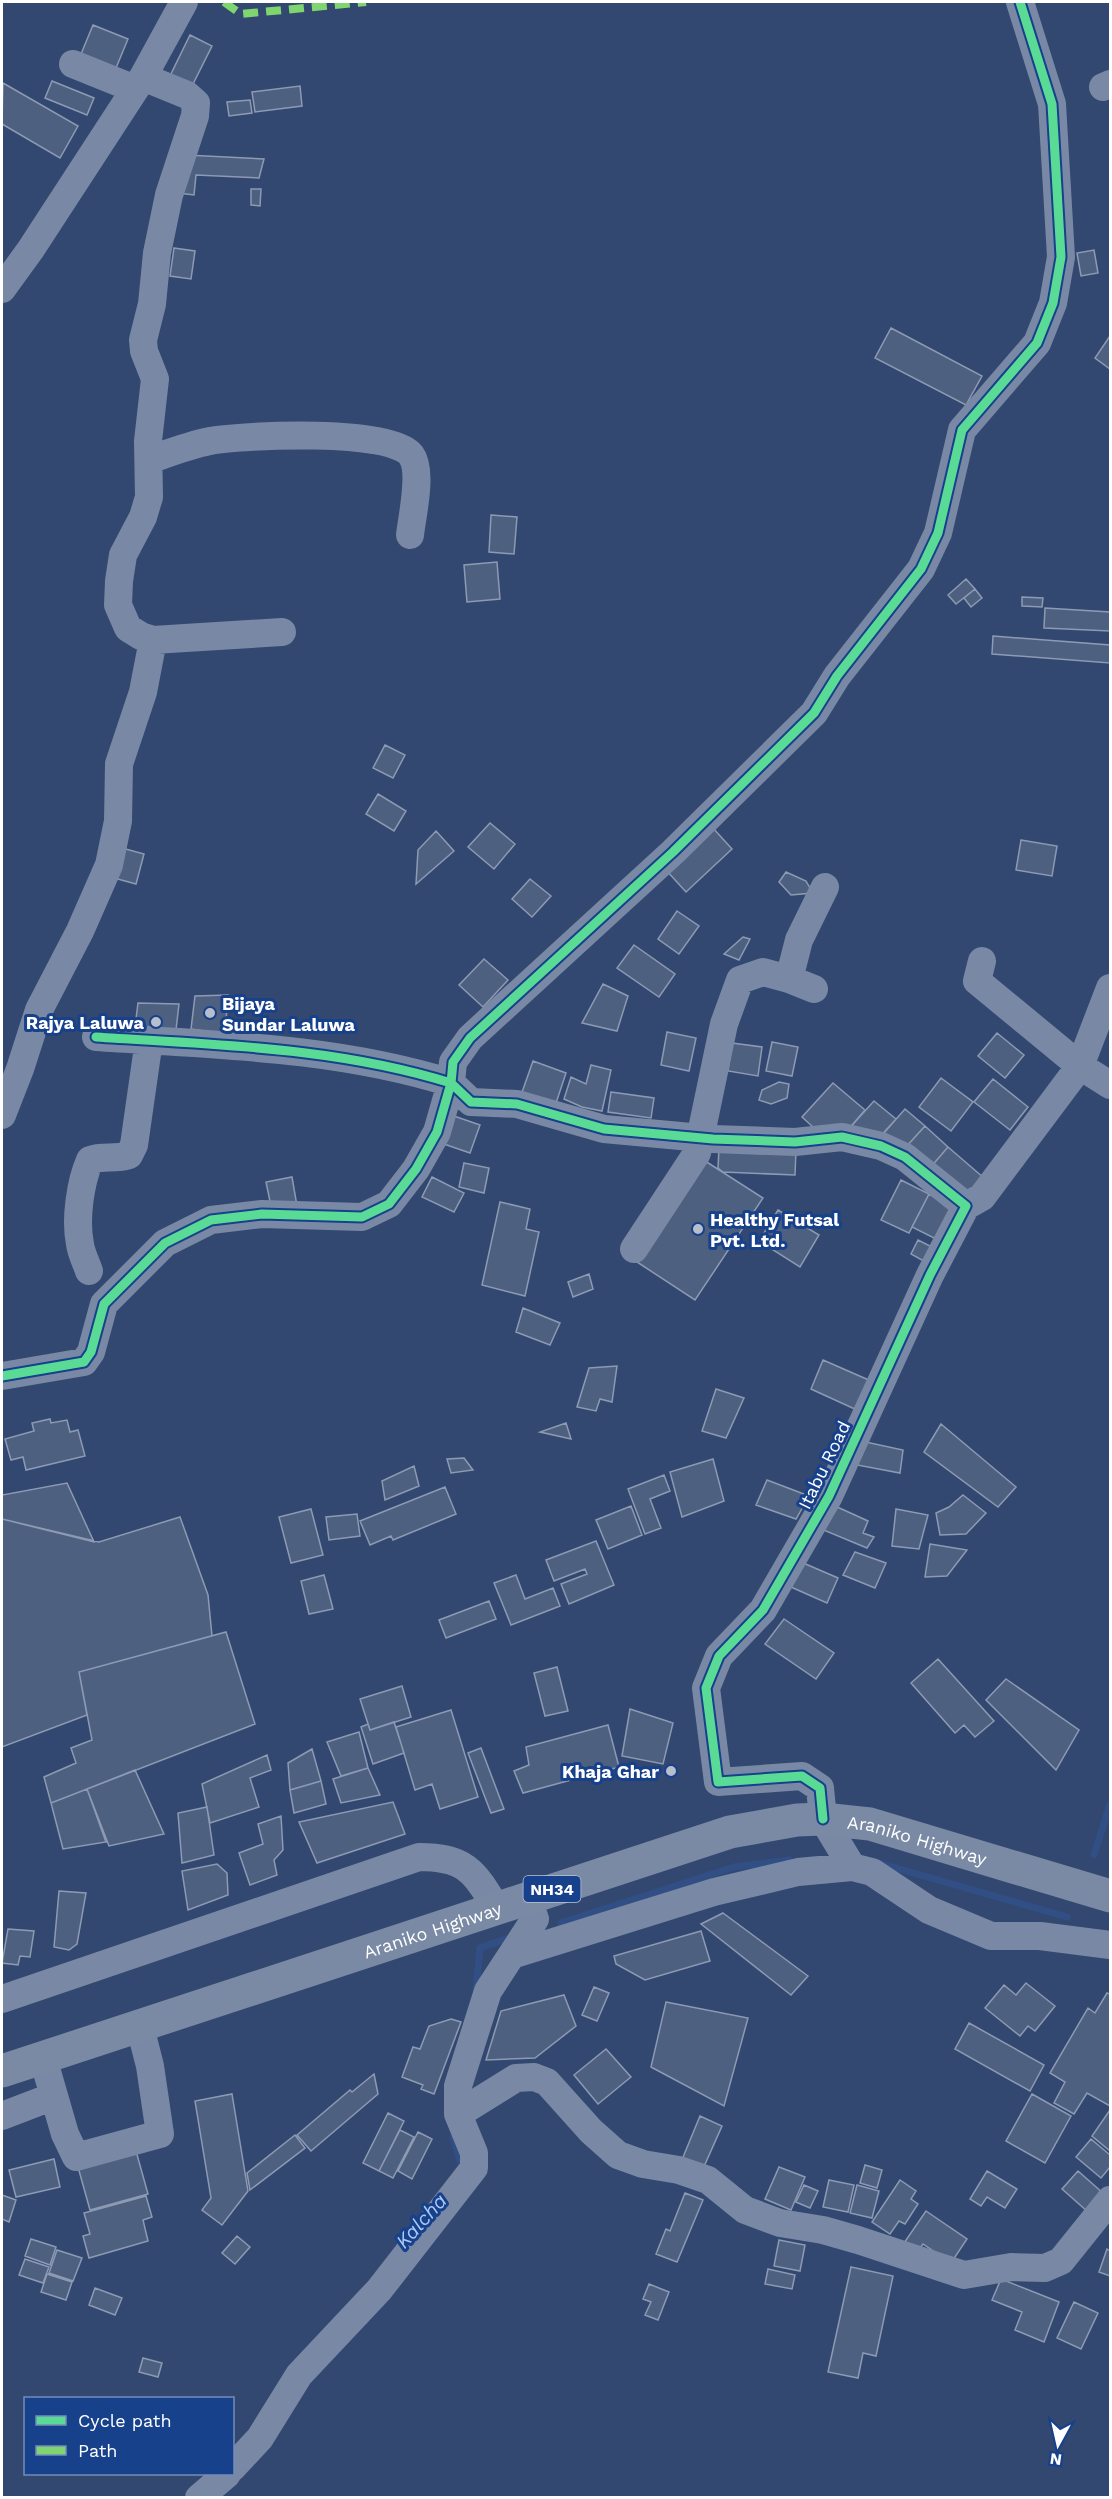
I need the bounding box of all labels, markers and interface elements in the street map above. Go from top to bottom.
place label: Bijaya Sundar Laluwa [222,993,356,1035]
marker: Bijaya Sundar Laluwa [203,1006,217,1020]
place label: Rajya Laluwa [26,1012,145,1033]
marker: Rajya Laluwa [149,1015,163,1029]
place label: Healthy Futsal Pvt. Ltd. [710,1209,839,1251]
marker: Healthy Futsal Pvt. Ltd. [691,1222,705,1236]
street label: Itabu Road [794,1417,854,1513]
place label: Khaja Ghar [562,1761,659,1782]
marker: Khaja Ghar [664,1764,678,1778]
street label: Araniko Highway [846,1811,990,1869]
road number: NH34 [524,1876,580,1902]
street label: Araniko Highway [361,1897,505,1962]
water label: Kalcha [390,2189,452,2253]
legend [24,2397,234,2475]
text: Cycle path [78,2410,172,2431]
north arrow [1028,2415,1088,2475]
text: Path [78,2440,118,2461]
text: N [1049,2449,1063,2470]

